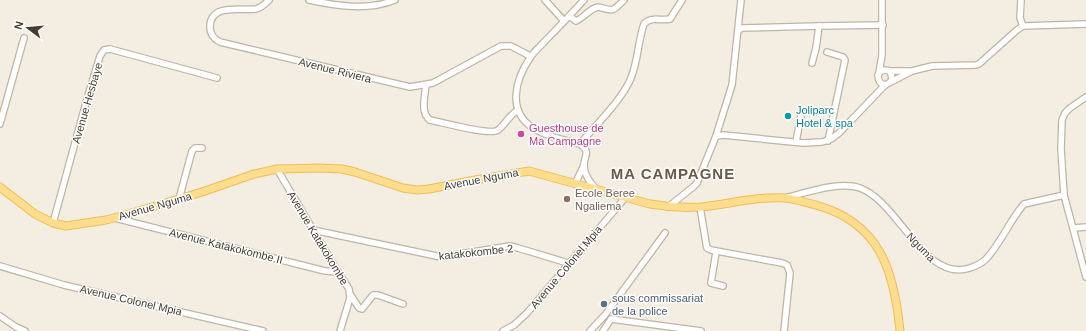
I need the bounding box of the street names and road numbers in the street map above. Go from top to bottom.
street label: Avenue Riviera [297,55,373,85]
street label: Avenue Hesbaye [70,61,104,145]
street label: Avenue Nguma [443,166,520,192]
street label: Avenue Katakokombe [285,189,351,287]
street label: Avenue Nguma [117,190,194,222]
street label: Avenue Colonel Mpia [528,222,605,311]
street label: Avenue Katakokombe II [168,226,284,266]
street label: Nguma [904,230,938,265]
street label: katakokombe 2 [438,242,514,262]
street label: Avenue Colonel Mpia [79,282,184,318]

